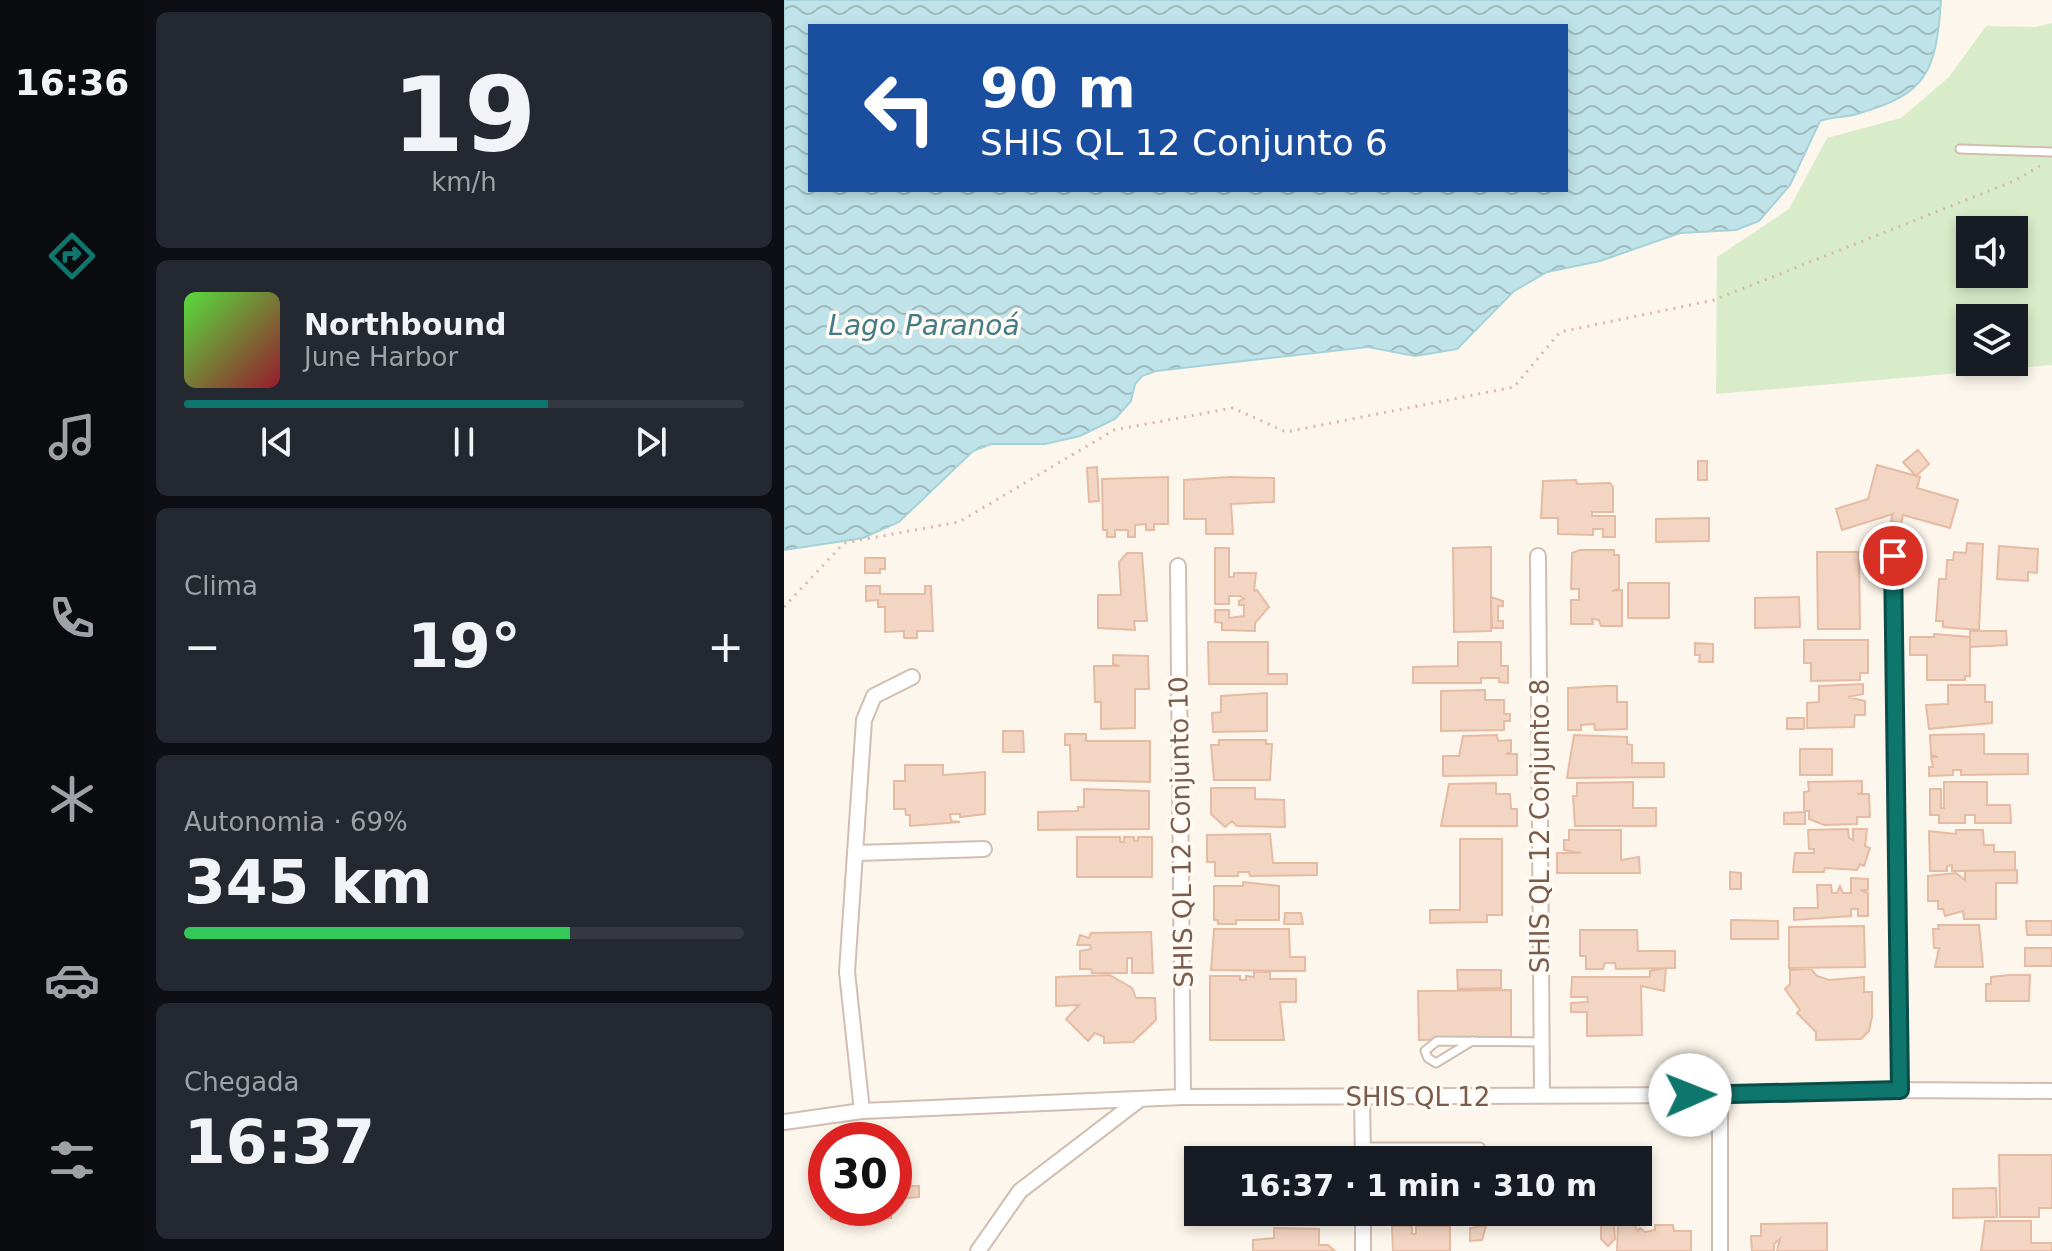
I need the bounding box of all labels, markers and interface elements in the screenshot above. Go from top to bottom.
text: 19 [392,54,536,176]
text: 90 m [980,55,1136,120]
icon: left [848,56,952,160]
text: 16:36 [15,62,129,103]
text: SHIS QL 12 Conjunto 6 [980,122,1388,163]
text: km/h [431,167,497,197]
map controls [1956,216,2028,376]
button: sound [1956,216,2028,288]
icon: directions [44,228,100,284]
button: layers [1956,304,2028,376]
text: Northbound [304,307,507,342]
water label: Lago Paranoá [828,309,1020,342]
text: June Harbor [304,342,458,372]
icon: music [44,409,100,465]
icon: previous [255,420,299,464]
icon: pause [442,420,486,464]
icon: next [629,420,673,464]
pin [1859,522,1927,590]
icon: arrive [1871,534,1915,578]
text: Clima [184,571,258,601]
icon: phone [44,590,100,646]
text: 19° [407,611,521,681]
text: − [184,621,221,672]
text: + [707,621,744,672]
street label: SHIS QL 12 Conjunto 10 [1163,676,1199,988]
street label: SHIS QL 12 Conjunto 8 [1525,679,1555,973]
icon: climate [44,771,100,827]
text: Autonomia · 69% [184,807,408,837]
text: 345 km [184,847,433,917]
icon: car [44,952,100,1008]
position arrow [1648,1053,1732,1137]
text: Chegada [184,1067,300,1097]
street label: SHIS QL 12 [1346,1082,1490,1112]
text: 16:37 [184,1107,375,1177]
speed limit sign: 30 [808,1122,912,1226]
icon: filters [44,1132,100,1188]
text: 16:37 · 1 min · 310 m [1239,1168,1597,1203]

